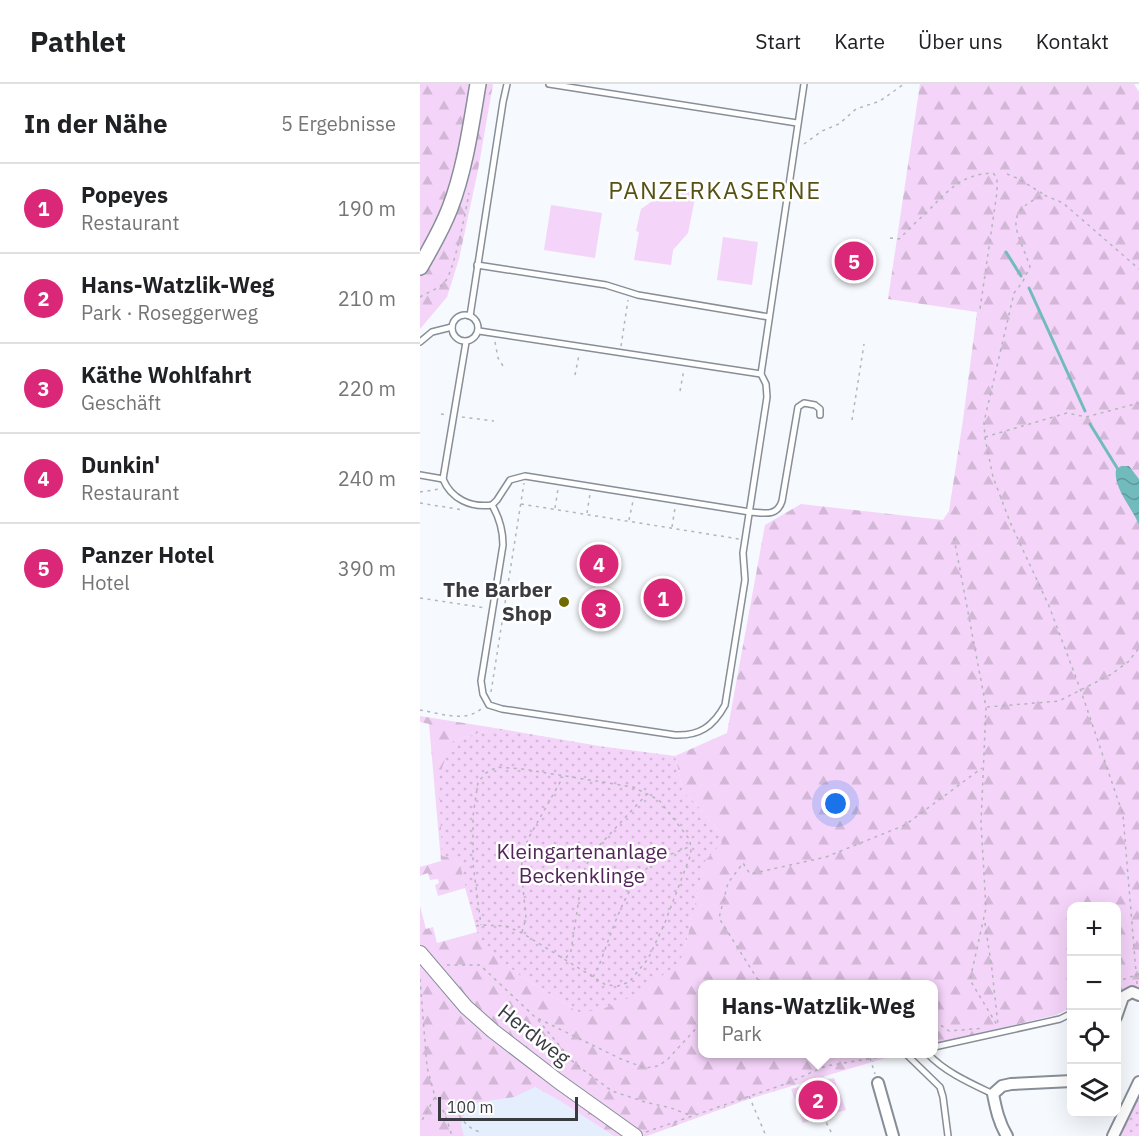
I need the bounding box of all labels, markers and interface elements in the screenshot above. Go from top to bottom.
text: Pathlet [30,23,126,60]
text: Start [755,27,801,55]
text: Karte [834,27,885,55]
text: Über uns [918,27,1003,55]
text: Kontakt [1036,27,1109,55]
text: In der Nähe [24,106,168,140]
text: 5 Ergebnisse [281,110,396,137]
district label: PANZERKASERNE [608,174,822,206]
text: Popeyes [81,180,168,209]
text: 1 [38,195,50,222]
text: 190 m [338,195,396,222]
text: Restaurant [81,209,179,236]
pin: 5 [834,238,874,284]
text: Hans-Watzlik-Weg [81,270,274,299]
text: 2 [38,285,50,312]
text: 210 m [338,285,396,312]
text: Park · Roseggerweg [81,299,258,326]
text: Käthe Wohlfahrt [81,360,252,389]
text: 3 [38,375,50,402]
text: 220 m [338,375,396,402]
text: Geschäft [81,389,161,416]
text: Dunkin' [81,450,160,479]
text: 4 [38,465,50,492]
text: 240 m [338,465,396,492]
text: Restaurant [81,479,179,506]
text: Panzer Hotel [81,540,214,569]
pin: 4 [580,542,618,586]
text: 5 [38,555,50,582]
text: 390 m [338,555,396,582]
text: Hotel [81,569,130,596]
place label: The Barber Shop [443,575,553,627]
pin: 1 [644,576,682,620]
pin: 3 [582,586,621,632]
marker: The Barber Shop [557,595,571,609]
your location [821,789,850,818]
park label: Kleingartenanlage Beckenklinge [496,837,668,889]
map controls [1067,902,1121,1118]
button: + [1067,902,1121,956]
button: − [1067,956,1121,1010]
popup [698,980,938,1058]
text: Hans-Watzlik-Weg [721,991,915,1020]
street label: Herdweg [493,997,577,1071]
button: locate [1067,1010,1121,1064]
text: Park [721,1020,762,1047]
button: layers [1067,1064,1121,1118]
pin: 2 [798,1078,838,1122]
scale bar [438,1094,578,1122]
text: 100 m [447,1097,494,1117]

